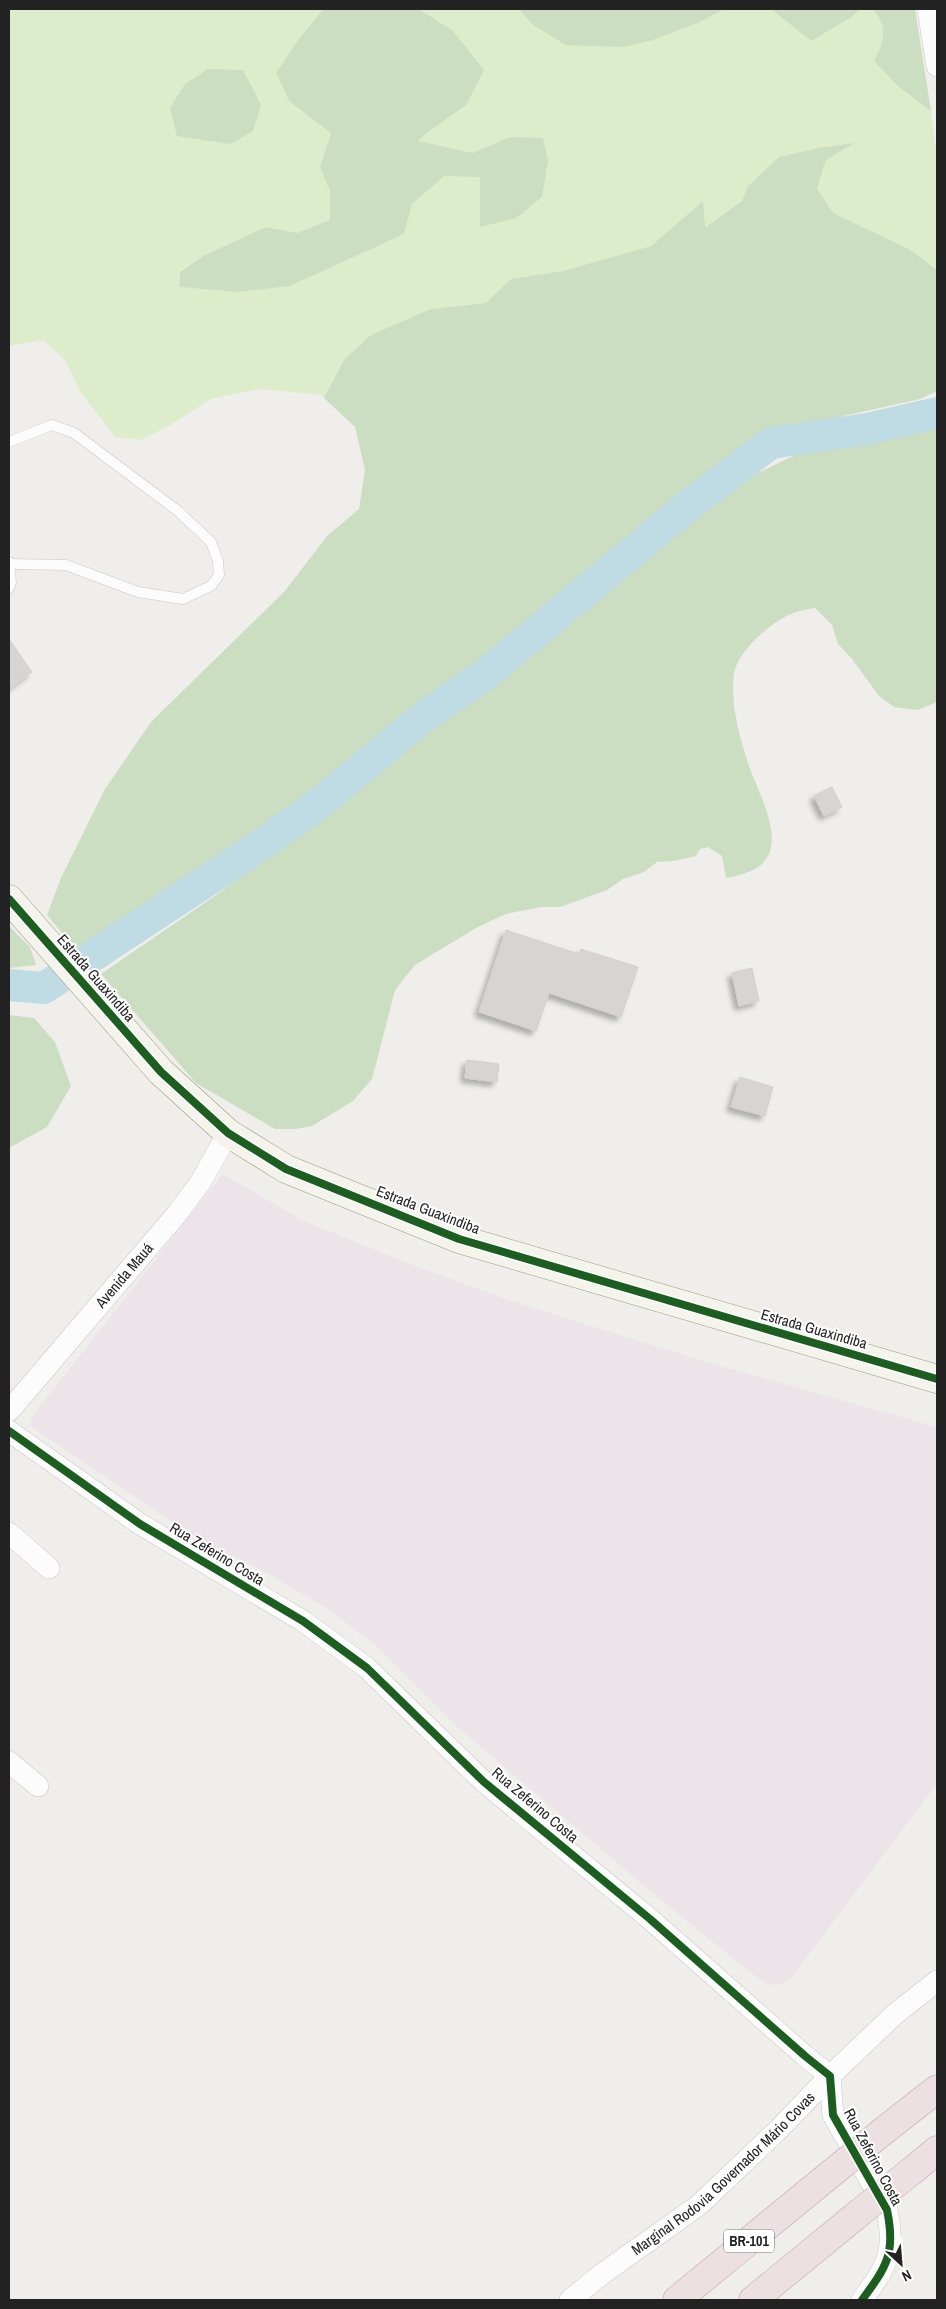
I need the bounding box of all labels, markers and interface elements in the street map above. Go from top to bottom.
street label: Estrada Guaxindiba [53,929,140,1026]
street label: Estrada Guaxindiba [373,1180,483,1239]
street label: Avenida Mauá [90,1238,158,1313]
street label: Estrada Guaxindiba [759,1303,870,1354]
street label: Rua Zeferino Costa [166,1517,269,1590]
street label: Rua Zeferino Costa [487,1762,583,1847]
street label: Marginal Rodovia Governador Mário Covas [627,2087,819,2260]
street label: Rua Zeferino Costa [839,2104,908,2209]
road number: BR-101 [724,2230,774,2252]
north arrow [876,2239,926,2289]
text: N [899,2266,914,2286]

